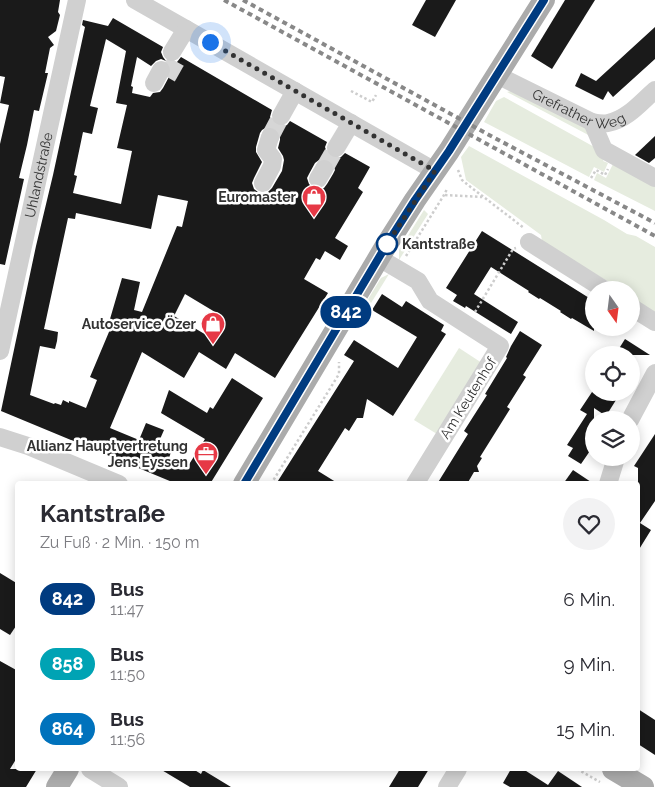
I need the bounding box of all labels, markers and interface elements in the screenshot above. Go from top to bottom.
your location [198,30,223,55]
street label: Grefrather Weg [530,86,628,132]
street label: Uhlandstraße [21,131,56,219]
shop icon: Euromaster [301,184,327,218]
place label: Euromaster [218,189,297,205]
marker: Kantstraße [376,233,398,255]
place label: Kantstraße [402,236,476,252]
north arrow [585,281,640,336]
map controls [585,281,640,466]
line badge: 842 [317,296,375,328]
text: 842 [330,301,362,322]
shop icon: Autoservice Özer [200,311,226,345]
place label: Autoservice Özer [82,315,197,332]
button: locate [585,346,640,401]
street label: Am Keutenhof [437,353,500,442]
button: layers [585,411,640,466]
place label: Allianz Hauptvertretung Jens Eyssen [27,438,188,470]
office icon: Allianz Hauptvertretung Jens Eyssen [193,441,219,475]
button: heart [563,498,615,550]
text: Kantstraße [40,499,165,528]
text: Zu Fuß · 2 Min. · 150 m [40,533,199,552]
text: Bus [110,578,144,600]
text: 842 [52,588,83,609]
text: 6 Min. [563,588,615,610]
text: 11:47 [110,600,144,619]
text: Bus [110,643,144,665]
text: 858 [52,653,83,674]
text: 9 Min. [564,653,615,675]
text: 11:50 [110,665,145,684]
text: Bus [110,708,144,730]
text: 864 [51,718,84,739]
text: 15 Min. [556,718,615,740]
text: 11:56 [110,730,145,749]

